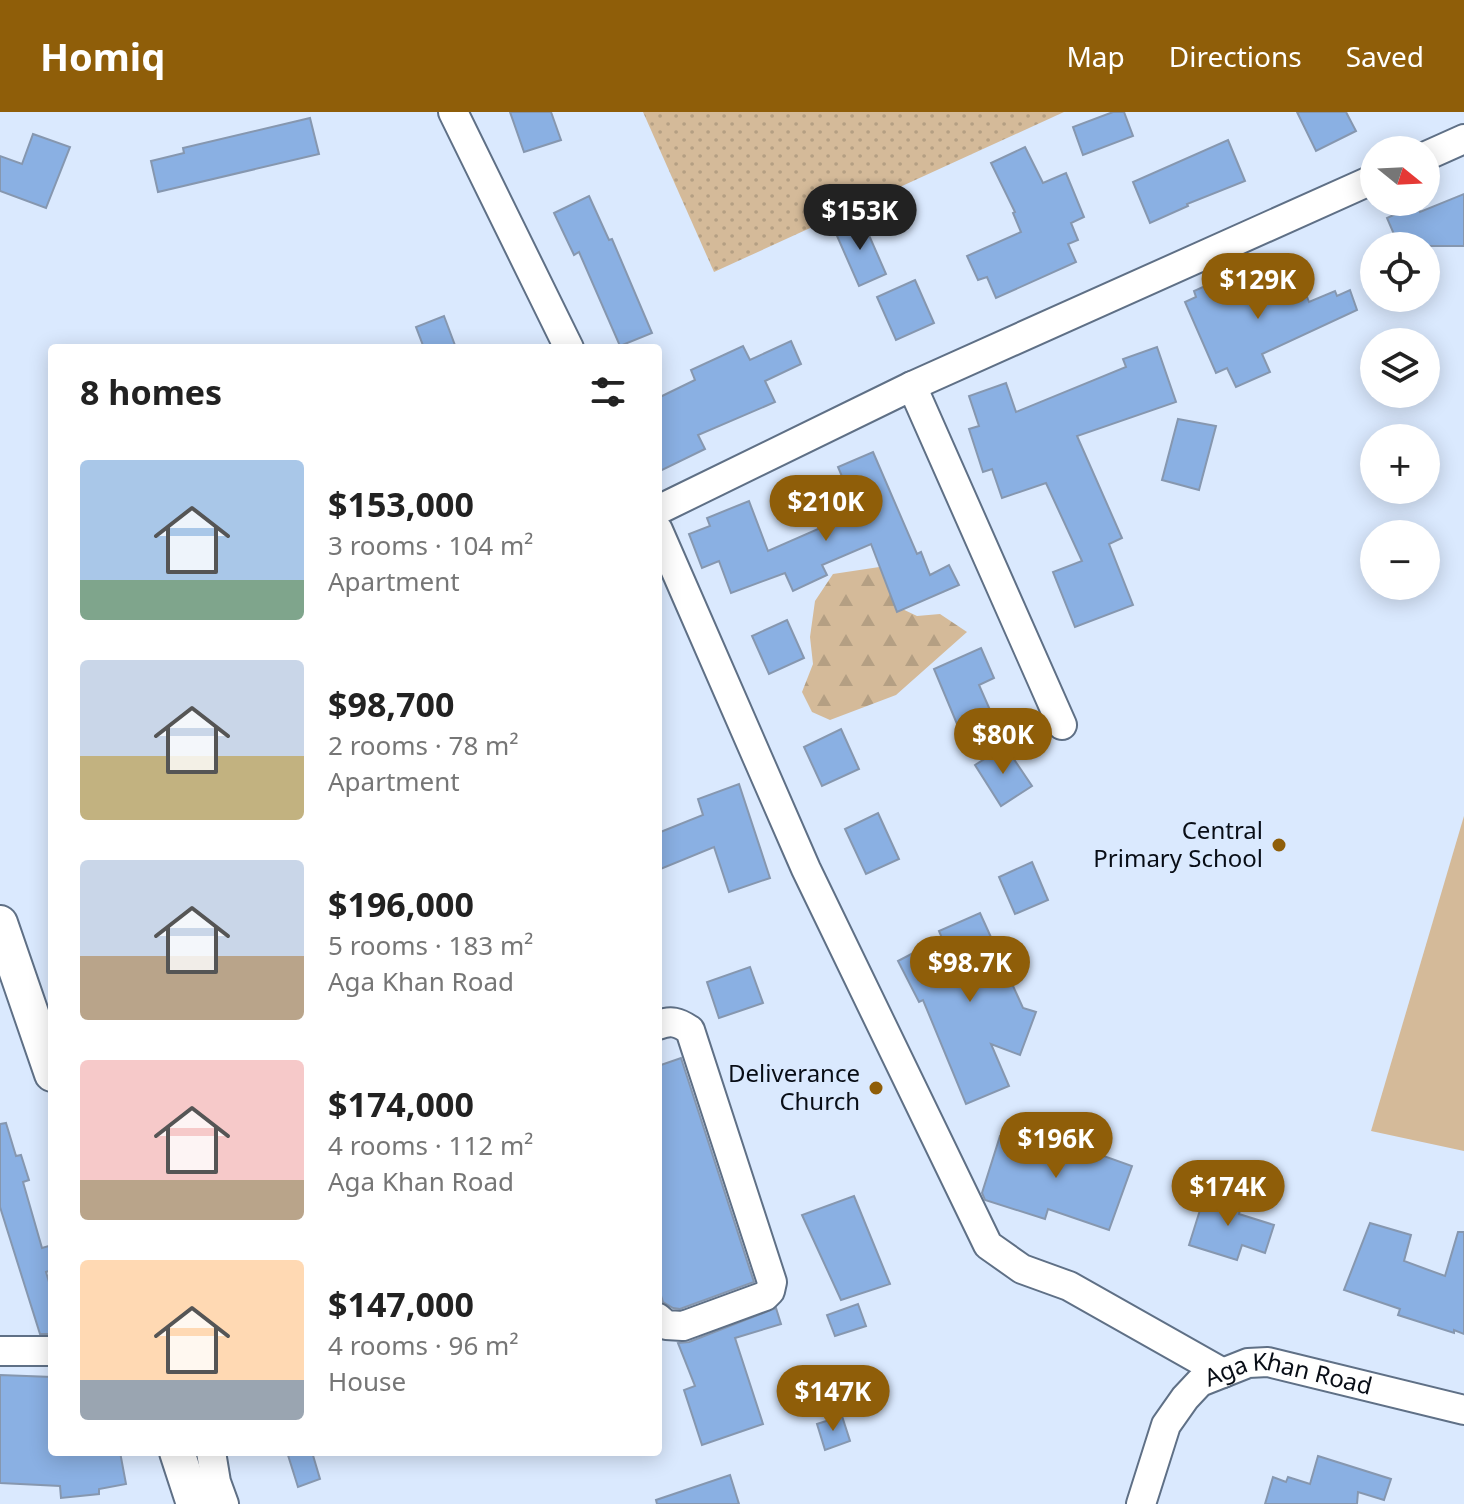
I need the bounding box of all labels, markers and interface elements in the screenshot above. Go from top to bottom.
text: Homiq [40,30,165,82]
text: Map [1066,37,1125,75]
text: Directions [1169,37,1302,75]
text: Saved [1346,37,1424,75]
north arrow [1360,136,1440,216]
map controls [1360,136,1440,600]
pin: $153K [804,184,916,252]
text: $153K [822,192,898,228]
button: locate [1360,232,1440,312]
pin: $129K [1202,253,1314,321]
text: $129K [1220,261,1296,297]
button: layers [1360,328,1440,408]
text: 8 homes [80,369,222,415]
icon: filters [586,370,630,414]
button: + [1360,424,1440,504]
pin: $210K [770,475,882,543]
text: $153,000 [328,481,474,527]
text: $210K [788,483,864,519]
icon: home [144,492,240,588]
button: − [1360,520,1440,600]
text: 3 rooms · 104 m² [328,527,533,563]
text: Apartment [328,563,460,599]
text: $98,700 [328,681,454,727]
icon: home [144,692,240,788]
pin: $80K [956,708,1050,776]
text: $80K [972,716,1034,752]
text: 2 rooms · 78 m² [328,727,518,763]
text: Apartment [328,763,460,799]
place label: Central Primary School [1093,813,1263,874]
marker: Central Primary School [1270,836,1288,854]
text: $196,000 [328,881,474,927]
icon: home [144,892,240,988]
text: 5 rooms · 183 m² [328,927,533,963]
pin: $98.7K [905,936,1035,1004]
text: $98.7K [928,944,1012,980]
text: Aga Khan Road [328,963,514,999]
place label: Deliverance Church [728,1056,860,1117]
marker: Deliverance Church [867,1079,885,1097]
text: $174,000 [328,1081,474,1127]
icon: home [144,1092,240,1188]
pin: $196K [1000,1112,1112,1180]
text: $196K [1018,1120,1094,1156]
text: 4 rooms · 112 m² [328,1127,533,1163]
pin: $174K [1172,1160,1284,1228]
text: Aga Khan Road [328,1163,514,1199]
text: $174K [1190,1168,1266,1204]
text: $147,000 [328,1281,474,1327]
icon: home [144,1292,240,1388]
text: 4 rooms · 96 m² [328,1327,518,1363]
street label: Aga Khan Road [1199,1344,1376,1402]
text: House [328,1363,406,1399]
pin: $147K [777,1365,889,1433]
text: $147K [795,1373,871,1409]

